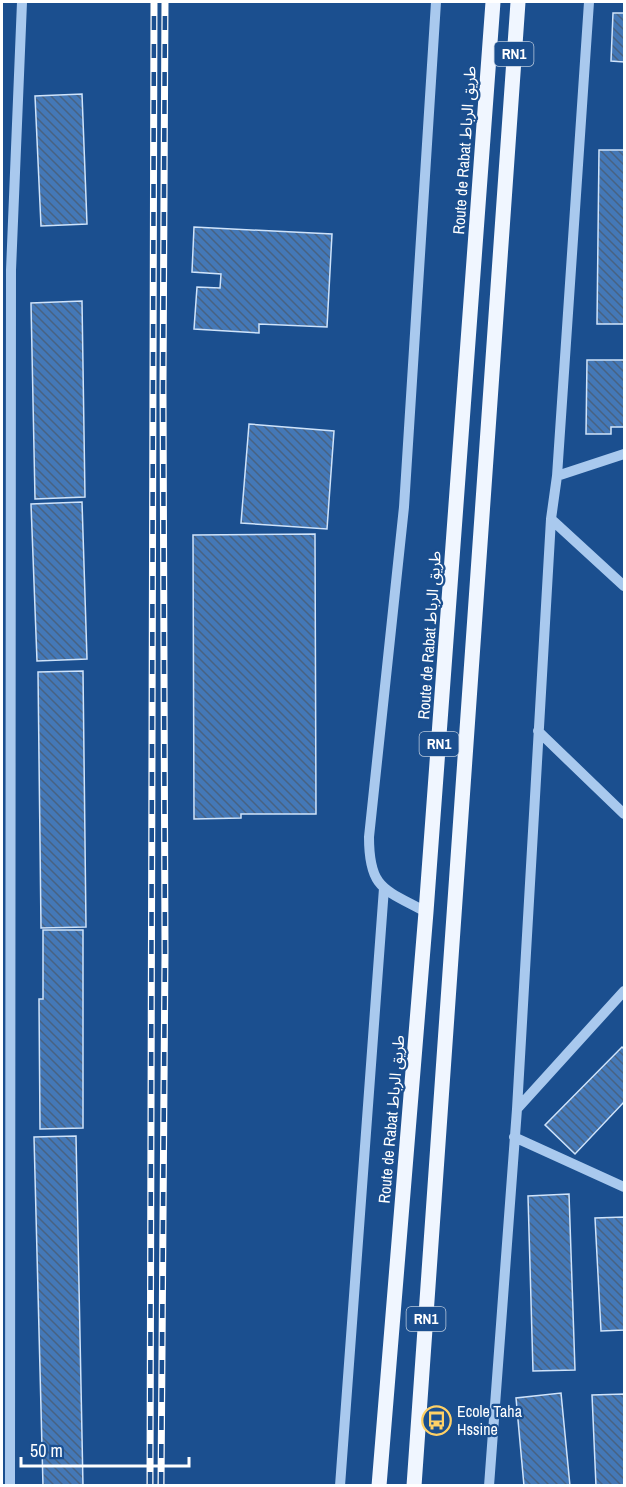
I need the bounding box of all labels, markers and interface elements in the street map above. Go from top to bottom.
road number: RN1 [494,42,534,66]
street label: Route de Rabat طريق الرباط [447,65,481,235]
street label: Route de Rabat طريق الرباط [412,550,446,720]
road number: RN1 [420,732,458,756]
street label: Route de Rabat طريق الرباط [373,1034,409,1204]
road number: RN1 [406,1307,446,1331]
place label: Ecole Taha Hssine [457,1400,523,1440]
bus stop icon: Ecole Taha Hssine [420,1404,452,1436]
scale bar [21,1430,189,1468]
text: 50 m [30,1438,63,1463]

